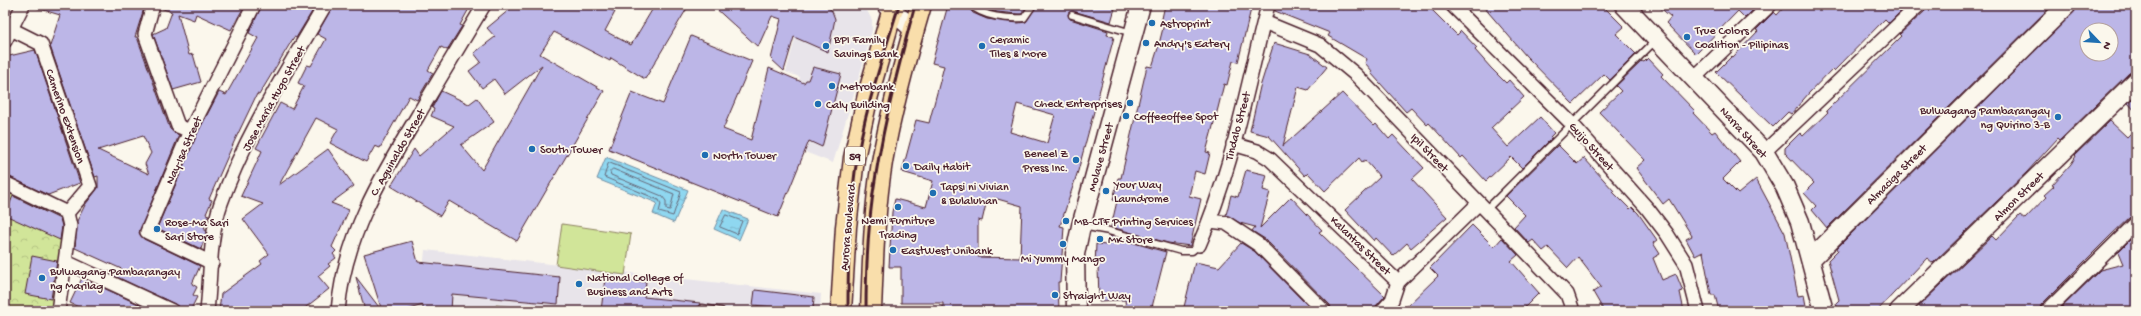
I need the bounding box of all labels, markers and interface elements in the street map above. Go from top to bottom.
marker: Astroprint [1147,18,1157,28]
place label: Astroprint [1160,18,1211,32]
north arrow [2079,22,2119,62]
place label: True Colors Coalition - Pilipinas [1694,25,1789,53]
marker: True Colors Coalition - Pilipinas [1682,32,1692,42]
place label: BPI Family Savings Bank [833,34,899,62]
place label: Ceramic Tiles & More [989,34,1047,62]
marker: Andry's Eatery [1141,38,1151,48]
place label: Andry's Eatery [1154,38,1230,52]
text: N [2099,40,2113,51]
marker: BPI Family Savings Bank [821,41,831,51]
marker: Ceramic Tiles & More [977,41,987,51]
street label: Jose Maria Hugo Street [240,43,310,154]
street label: Camerino Extension [41,68,87,166]
marker: Metrobank [827,81,837,91]
place label: Metrobank [840,81,896,95]
street label: Tindalo Street [1223,90,1255,163]
place label: Check Enterprises [1034,98,1123,112]
marker: Check Enterprises [1125,98,1135,108]
marker: Caly Building [813,99,823,109]
place label: Caly Building [826,99,890,113]
street label: Narra Street [1716,105,1770,163]
place label: Bulwagang Pambarangay ng Quirino 3-B [1919,105,2051,133]
street label: C. Aguinaldo Street [368,106,430,199]
marker: Coffeeoffee Spot [1121,111,1131,121]
place label: Coffeeoffee Spot [1134,111,1219,125]
marker: Bulwagang Pambarangay ng Quirino 3-B [2053,112,2063,122]
street label: Nay-Isa Street [164,114,207,187]
street label: Guijo Street [1565,120,1617,175]
street label: Molave Street [1086,121,1118,193]
street label: Ipil Street [1407,131,1451,177]
street label: Almaciga Street [1864,141,1931,209]
marker: South Tower [527,144,537,154]
place label: South Tower [540,144,604,158]
road number: 59 [845,147,865,165]
place label: Beneel Z Press Inc. [1022,148,1068,176]
marker: North Tower [700,150,710,160]
place label: North Tower [713,150,778,164]
marker: Beneel Z Press Inc. [1071,155,1081,165]
marker: Daily Habit [901,161,911,171]
place label: Daily Habit [913,161,971,175]
street label: Almon Street [1991,169,2048,225]
place label: Your Way Laundrome [1113,179,1169,207]
place label: Tapsi ni Vivian & Bulaluhan [940,181,1009,209]
street label: Aurora Boulevard [838,182,860,271]
marker: Your Way Laundrome [1101,186,1111,196]
marker: Tapsi ni Vivian & Bulaluhan [928,188,938,198]
marker: Nemi Furniture Trading [893,202,903,212]
street label: Kalantas Street [1326,214,1394,280]
place label: Nemi Furniture Trading [861,215,935,243]
marker: MB-CTF Printing Services [1061,216,1071,226]
place label: MB-CTF Printing Services [1074,216,1194,230]
place label: Rose-Ma Sari Sari Store [165,217,229,245]
marker: Rose-Ma Sari Sari Store [152,224,162,234]
marker: MK Store [1095,234,1105,244]
place label: MK Store [1108,234,1154,248]
marker: Mi Yummy Mango [1058,239,1068,249]
marker: EastWest Unibank [888,245,898,255]
place label: EastWest Unibank [901,245,994,259]
place label: Mi Yummy Mango [1021,253,1105,267]
place label: Bulwagang Pambarangay ng Marilag [49,266,180,294]
place label: National College of Business and Arts [586,272,684,300]
marker: Bulwagang Pambarangay ng Marilag [37,273,47,283]
marker: National College of Business and Arts [574,279,584,289]
marker: Straight Way [1050,290,1060,300]
place label: Straight Way [1063,290,1131,304]

